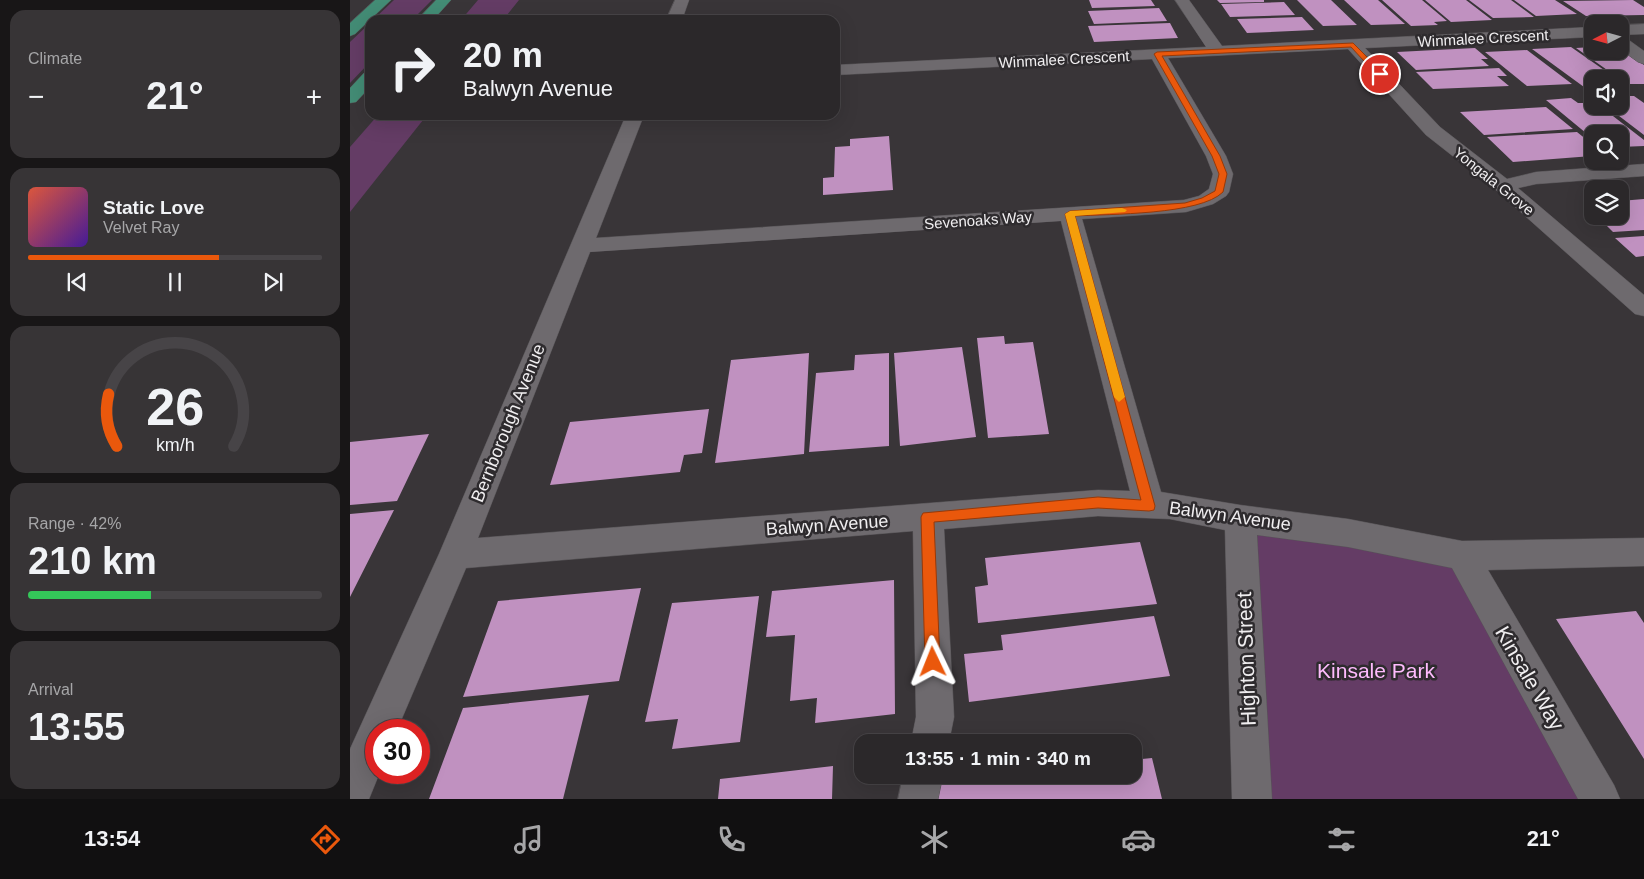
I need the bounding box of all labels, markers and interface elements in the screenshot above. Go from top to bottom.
north arrow [1584,15,1629,60]
map controls [1584,15,1629,225]
street label: Winmalee Crescent [1417,26,1550,50]
icon: right [380,35,445,100]
text: 20 m [463,35,543,74]
street label: Winmalee Crescent [998,47,1131,71]
text: Climate [28,50,82,67]
pin [1359,53,1401,95]
icon: arrive [1366,60,1394,88]
button: sound [1584,70,1629,115]
text: 21° [146,75,204,117]
text: Balwyn Avenue [463,76,613,101]
text: − [28,81,44,112]
text: + [306,81,322,112]
button: search [1584,125,1629,170]
street label: Yongala Grove [1450,143,1538,219]
button: layers [1584,180,1629,225]
text: Static Love [103,197,204,218]
street label: Sevenoaks Way [924,208,1033,232]
text: Velvet Ray [103,219,179,236]
icon: previous [63,268,91,296]
icon: pause [161,268,189,296]
icon: next [259,268,287,296]
street label: Bernborough Avenue [467,341,549,505]
text: 26 [146,378,204,436]
text: km/h [156,435,194,455]
street label: Balwyn Avenue [1168,498,1292,534]
street label: Balwyn Avenue [765,511,889,539]
text: Range · 42% [28,515,121,532]
text: 210 km [28,540,157,582]
street label: Highton Street [1232,591,1260,726]
street label: Kinsale Way [1491,622,1569,734]
position arrow [906,635,958,687]
park label: Kinsale Park [1317,659,1435,682]
text: Arrival [28,681,73,698]
text: 13:55 [28,706,125,748]
speed limit sign: 30 [365,719,430,784]
text: 13:55 · 1 min · 340 m [905,748,1091,769]
icon: directions [308,822,343,857]
icon: music [511,822,546,857]
icon: phone [714,822,749,857]
icon: climate [917,822,952,857]
icon: car [1121,822,1156,857]
icon: filters [1324,822,1359,857]
text: 13:54 [84,826,140,851]
text: 21° [1527,826,1560,851]

